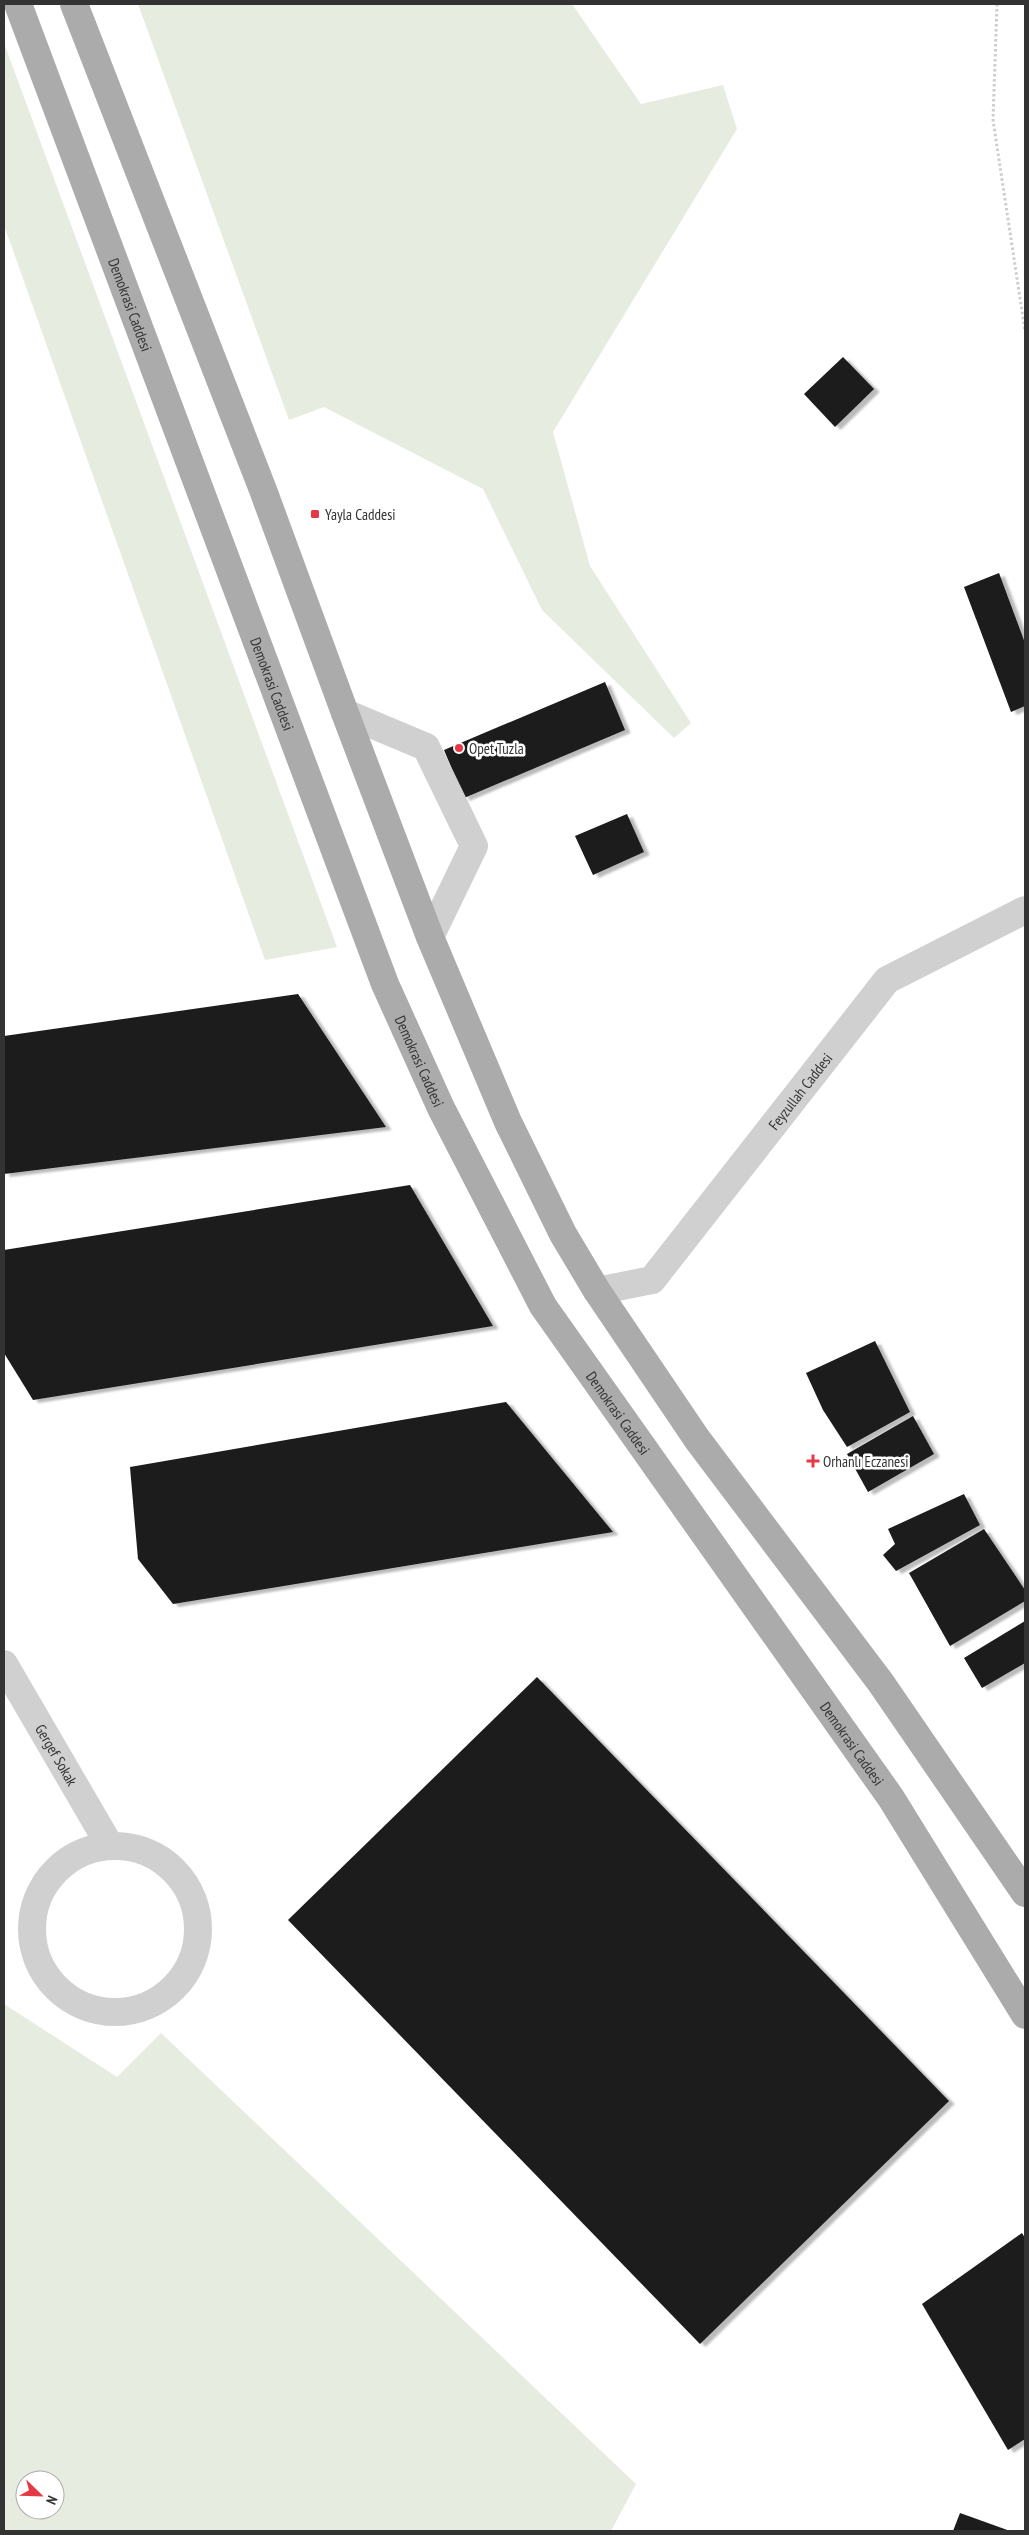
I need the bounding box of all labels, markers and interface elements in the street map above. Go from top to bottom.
street label: Demokrasi Caddesi [104,255,157,354]
place label: Yayla Caddesi [325,505,395,524]
marker: Yayla Caddesi [309,508,321,520]
street label: Demokrasi Caddesi [247,635,299,733]
place label: Opet Tuzla [469,739,524,758]
marker: Opet Tuzla [453,742,465,754]
street label: Demokrasi Caddesi [391,1012,449,1110]
street label: Feyzullah Caddesi [764,1049,836,1133]
street label: Demokrasi Caddesi [582,1367,655,1458]
place label: Orhanlı Eczanesi [823,1452,909,1471]
marker: Orhanlı Eczanesi [807,1455,819,1467]
street label: Demokrasi Caddesi [816,1698,888,1789]
street label: Gergef Sokak [32,1721,82,1789]
north arrow [15,2470,65,2520]
text: N [42,2493,62,2507]

